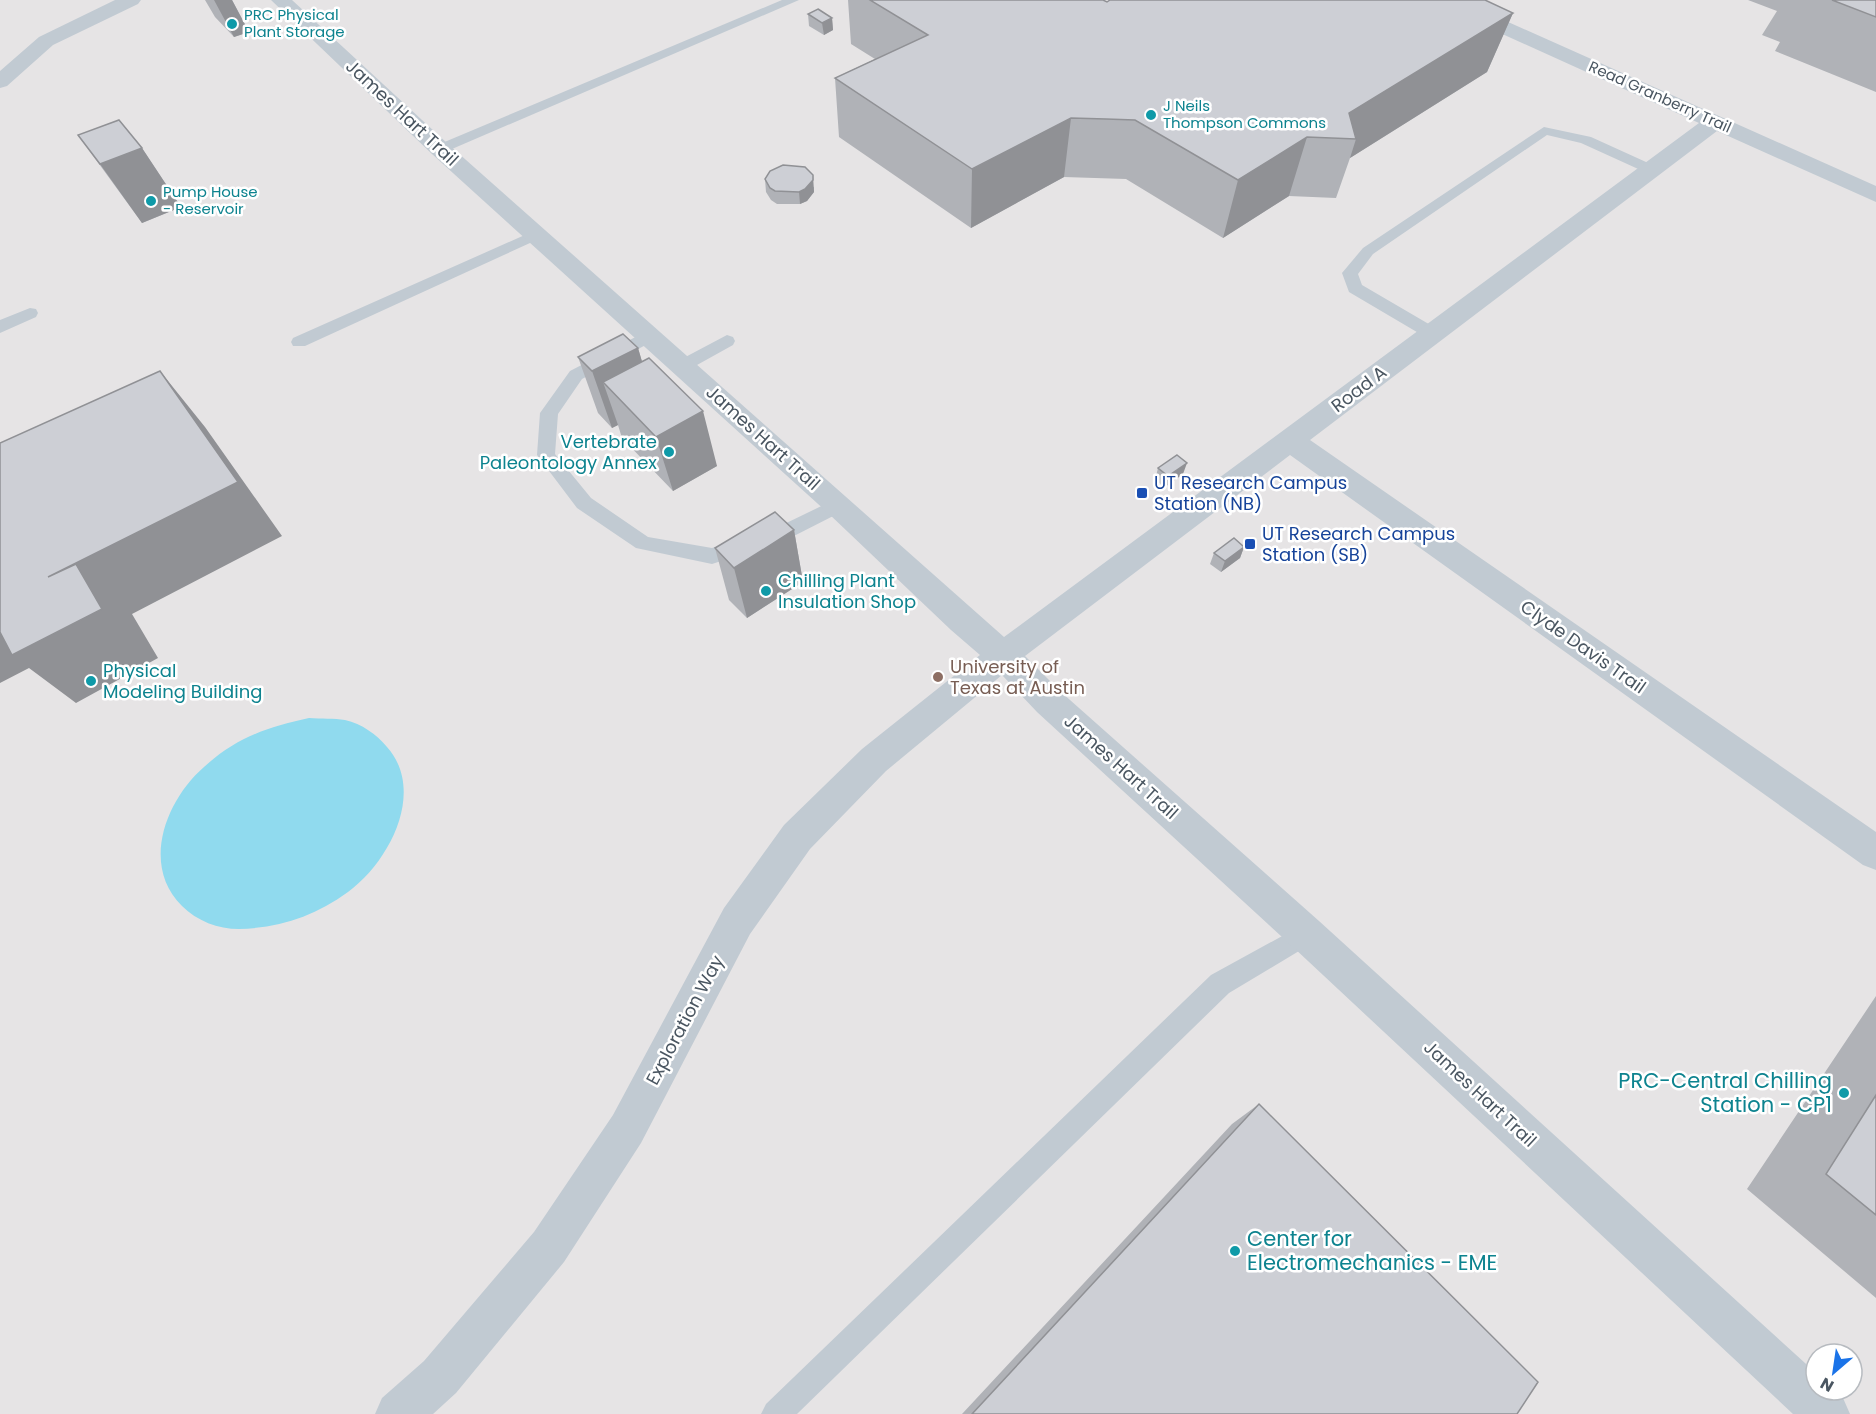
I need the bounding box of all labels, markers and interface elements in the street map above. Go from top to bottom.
place label: PRC Physical Plant Storage [244,4,345,42]
marker: PRC Physical Plant Storage [225,17,239,31]
street label: James Hart Trail [341,54,464,171]
street label: Read Granberry Trail [1586,56,1735,137]
place label: J Neils Thompson Commons [1163,95,1326,133]
marker: J Neils Thompson Commons [1144,108,1158,122]
place label: Pump House - Reservoir [163,181,258,219]
marker: Pump House - Reservoir [144,194,158,208]
street label: Road A [1326,359,1392,418]
street label: James Hart Trail [701,380,826,496]
place label: Vertebrate Paleontology Annex [480,429,657,475]
marker: Vertebrate Paleontology Annex [662,445,676,459]
place label: UT Research Campus Station (NB) [1154,470,1347,516]
marker: UT Research Campus Station (NB) [1135,486,1149,500]
place label: UT Research Campus Station (SB) [1262,521,1455,567]
marker: UT Research Campus Station (SB) [1243,537,1257,551]
place label: Chilling Plant Insulation Shop [778,568,916,614]
marker: Chilling Plant Insulation Shop [759,584,773,598]
street label: Clyde Davis Trail [1516,594,1651,699]
place label: University of Texas at Austin [950,654,1085,700]
place label: Physical Modeling Building [103,658,262,704]
marker: University of Texas at Austin [931,670,945,684]
marker: Physical Modeling Building [84,674,98,688]
street label: James Hart Trail [1059,709,1184,825]
street label: Exploration Way [640,951,729,1089]
street label: James Hart Trail [1419,1035,1542,1152]
place label: PRC-Central Chilling Station - CP1 [1618,1066,1832,1119]
marker: PRC-Central Chilling Station - CP1 [1837,1086,1851,1100]
place label: Center for Electromechanics - EME [1247,1224,1497,1277]
marker: Center for Electromechanics - EME [1228,1244,1242,1258]
north arrow [1804,1342,1864,1402]
text: N [1816,1372,1838,1398]

